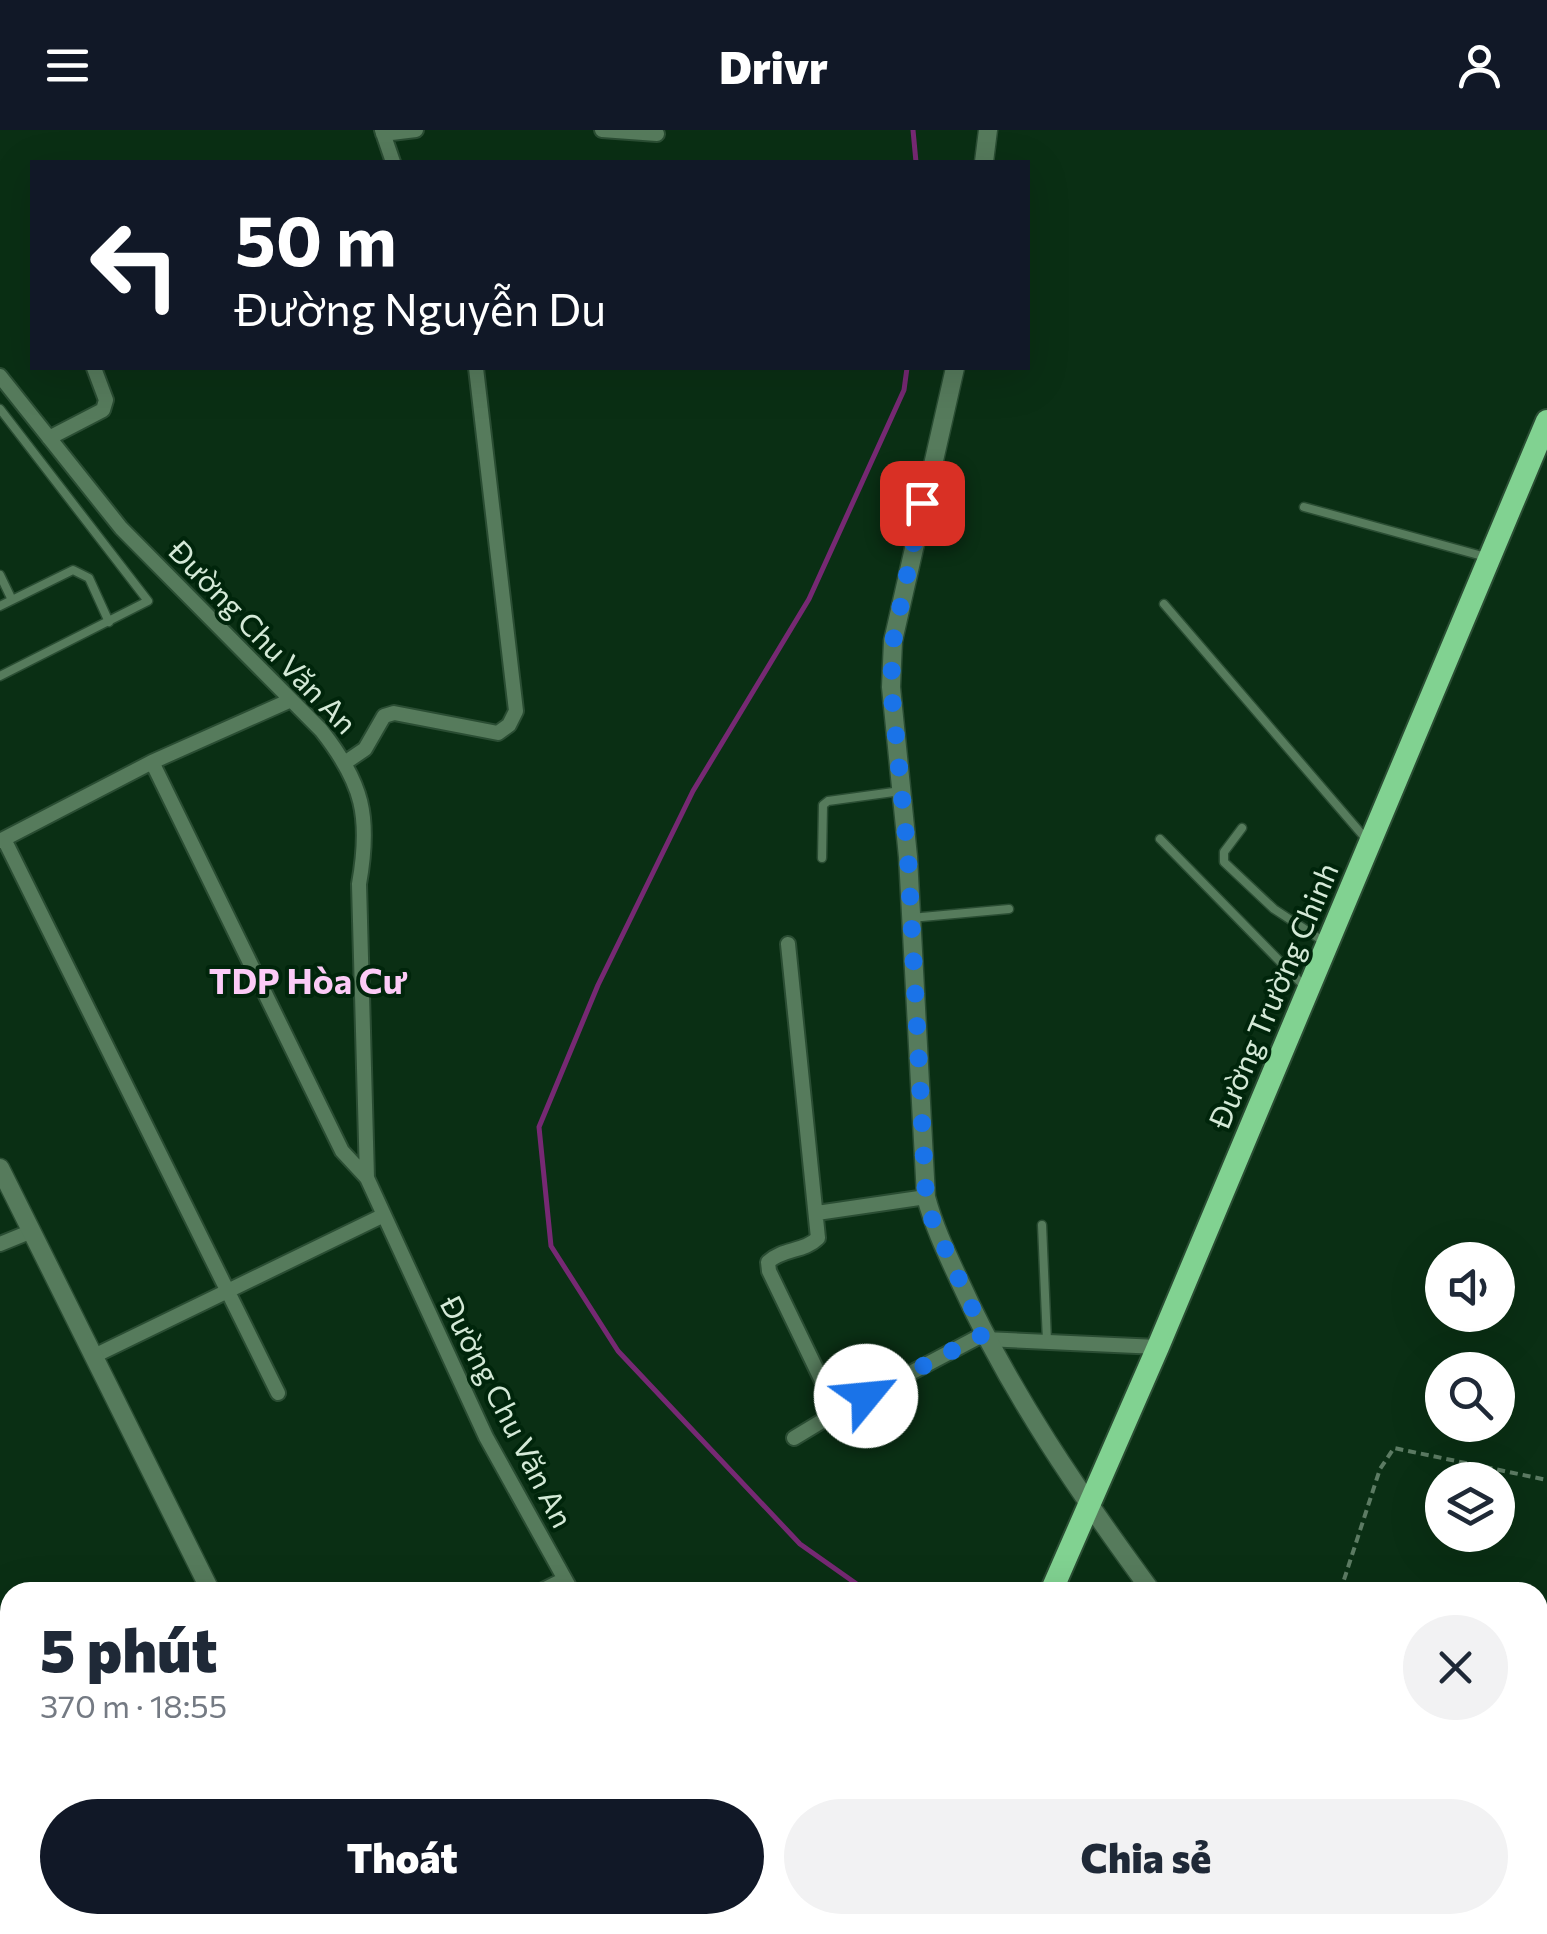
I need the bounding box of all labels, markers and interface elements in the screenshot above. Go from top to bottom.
icon: menu [40,38,95,93]
text: Drivr [719,38,828,93]
icon: person [1452,38,1507,93]
text: 50 m [235,195,397,280]
icon: left [70,200,200,330]
text: Đường Nguyễn Du [235,280,606,335]
pin [880,461,965,546]
icon: arrive [895,476,950,531]
street label: Đường Chu Văn An [161,531,366,741]
street label: Đường Trường Chinh [1199,857,1345,1134]
district label: TDP Hòa Cư [209,958,408,1001]
map controls [1425,1242,1515,1552]
button: sound [1425,1242,1515,1332]
street label: Đường Chu Văn An [433,1288,582,1533]
position arrow [814,1344,918,1448]
button: search [1425,1352,1515,1442]
button: layers [1425,1462,1515,1552]
text: 5 phút [40,1611,218,1684]
button: close [1403,1615,1508,1720]
text: 370 m · 18:55 [40,1685,227,1725]
button: Thoát [40,1799,764,1914]
button: Chia sẻ [784,1799,1508,1914]

